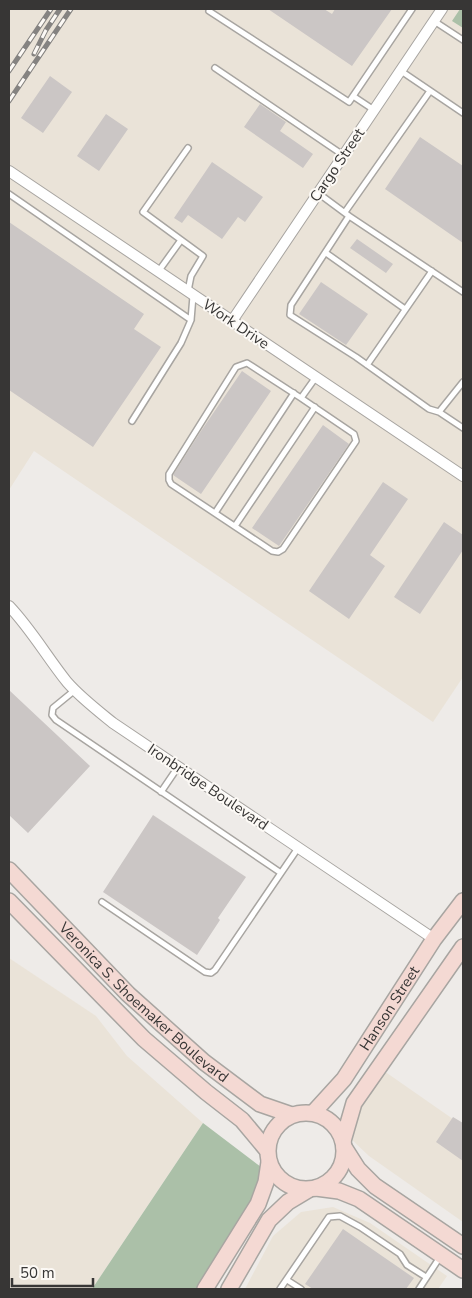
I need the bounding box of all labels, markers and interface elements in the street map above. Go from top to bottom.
street label: Cargo Street [305,124,369,206]
street label: Work Drive [199,294,273,354]
street label: Ironbridge Boulevard [144,739,272,835]
street label: Veronica S. Shoemaker Boulevard [54,917,233,1087]
street label: Hanson Street [355,962,424,1054]
scale bar [12,1256,94,1288]
text: 50 m [20,1263,55,1283]

